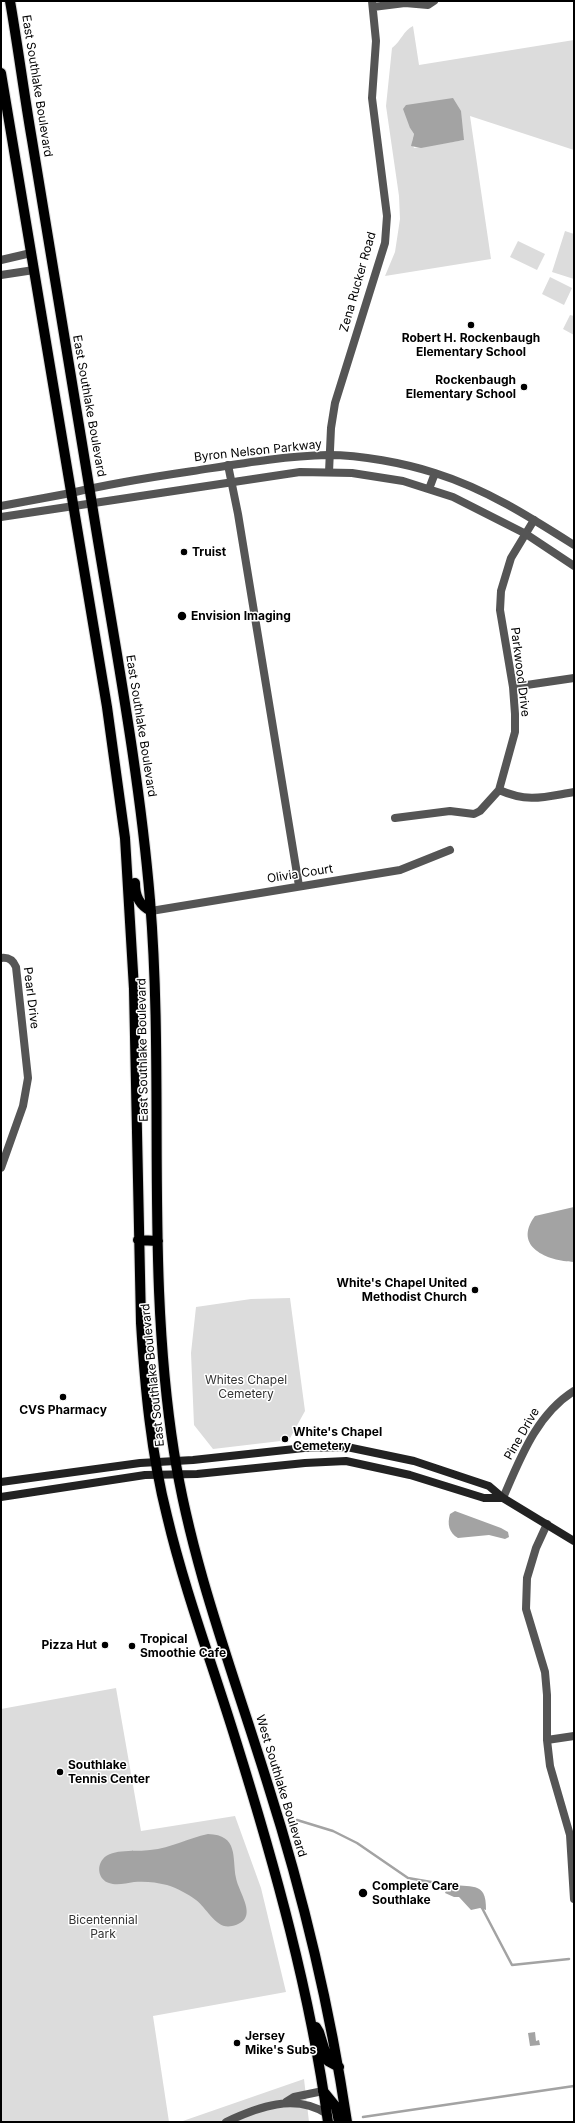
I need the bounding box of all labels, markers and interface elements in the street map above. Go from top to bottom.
street label: East Southlake Boulevard [19,14,55,158]
street label: Zena Rucker Road [337,230,379,334]
marker: Robert H. Rockenbaugh Elementary School [466,320,476,330]
place label: Robert H. Rockenbaugh Elementary School [402,331,540,359]
street label: East Southlake Boulevard [69,334,109,478]
place label: Rockenbaugh Elementary School [406,373,516,401]
marker: Rockenbaugh Elementary School [519,382,529,392]
street label: Byron Nelson Parkway [193,437,323,465]
place label: Truist [192,545,226,559]
marker: Truist [179,547,189,557]
place label: Envision Imaging [191,609,291,623]
marker: Envision Imaging [176,610,188,622]
street label: Parkwood Drive [507,626,533,718]
street label: East Southlake Boulevard [123,654,159,798]
street label: Olivia Court [266,862,334,886]
street label: Pearl Drive [20,966,42,1030]
street label: East Southlake Boulevard [135,978,151,1122]
place label: White's Chapel United Methodist Church [336,1276,467,1304]
marker: White's Chapel United Methodist Church [470,1285,480,1295]
street label: East Southlake Boulevard [138,1303,168,1447]
park label: Whites Chapel Cemetery [205,1373,287,1401]
marker: CVS Pharmacy [58,1392,68,1402]
place label: CVS Pharmacy [19,1403,107,1417]
street label: Pine Drive [501,1405,543,1463]
place label: White's Chapel Cemetery [293,1425,382,1453]
marker: White's Chapel Cemetery [280,1434,290,1444]
place label: Tropical Smoothie Cafe [140,1632,226,1660]
place label: Pizza Hut [42,1638,97,1652]
marker: Pizza Hut [100,1640,110,1650]
marker: Tropical Smoothie Cafe [127,1641,137,1651]
street label: West Southlake Boulevard [252,1713,310,1859]
place label: Southlake Tennis Center [68,1758,150,1786]
marker: Southlake Tennis Center [55,1767,65,1777]
place label: Complete Care Southlake [372,1879,459,1907]
marker: Complete Care Southlake [357,1887,369,1899]
park label: Bicentennial Park [68,1913,138,1941]
place label: Jersey Mike's Subs [245,2029,316,2057]
marker: Jersey Mike's Subs [232,2038,242,2048]

